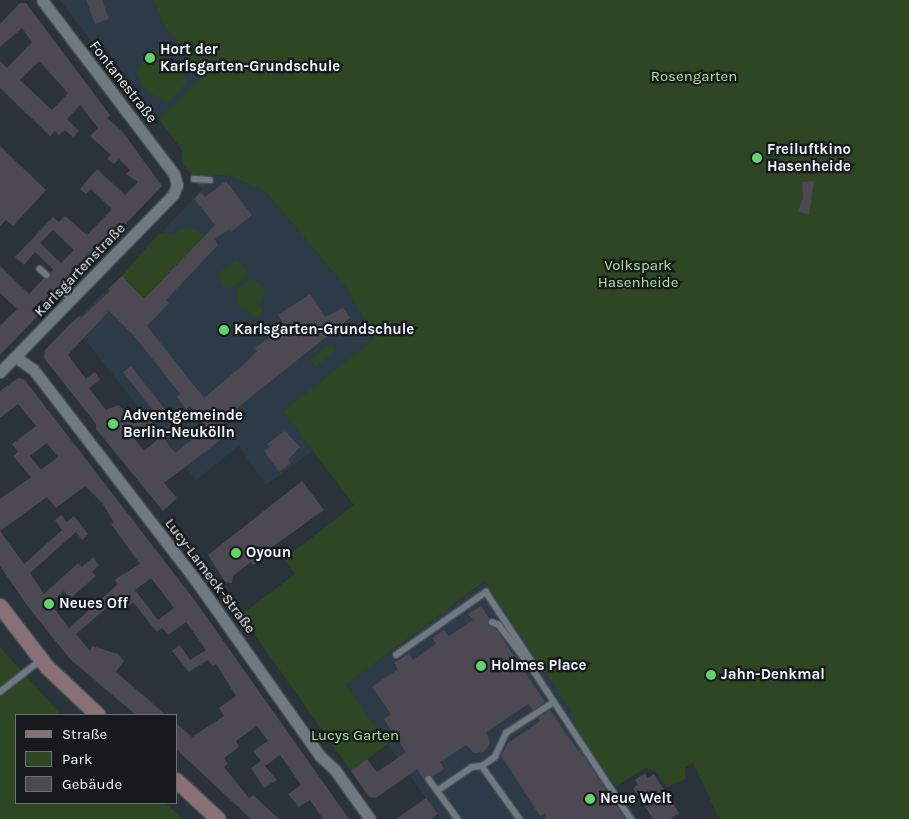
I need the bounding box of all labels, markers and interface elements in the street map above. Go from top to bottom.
street label: Fontanestraße [85,37,161,127]
place label: Hort der Karlsgarten-Grundschule [160,40,340,75]
marker: Hort der Karlsgarten-Grundschule [144,52,156,64]
park label: Rosengarten [651,68,737,86]
place label: Freiluftkino Hasenheide [767,140,851,175]
marker: Freiluftkino Hasenheide [751,152,763,164]
street label: Karlsgartenstraße [31,219,129,321]
park label: Volkspark Hasenheide [598,256,678,291]
place label: Karlsgarten-Grundschule [234,321,414,339]
marker: Karlsgarten-Grundschule [218,324,230,336]
place label: Adventgemeinde Berlin-Neukölln [123,406,243,441]
marker: Adventgemeinde Berlin-Neukölln [107,418,119,430]
street label: Lucy-Lameck-Straße [161,515,259,637]
place label: Oyoun [246,544,291,562]
marker: Oyoun [230,547,242,559]
place label: Neues Off [59,595,128,613]
marker: Neues Off [43,598,55,610]
place label: Holmes Place [491,657,586,675]
marker: Holmes Place [475,660,487,672]
place label: Jahn-Denkmal [721,666,825,684]
marker: Jahn-Denkmal [705,669,717,681]
legend [15,714,178,804]
text: Straße [62,725,107,743]
park label: Lucys Garten [311,727,399,745]
text: Park [62,750,92,768]
text: Gebäude [62,775,122,793]
place label: Neue Welt [600,790,672,808]
marker: Neue Welt [584,793,596,805]

